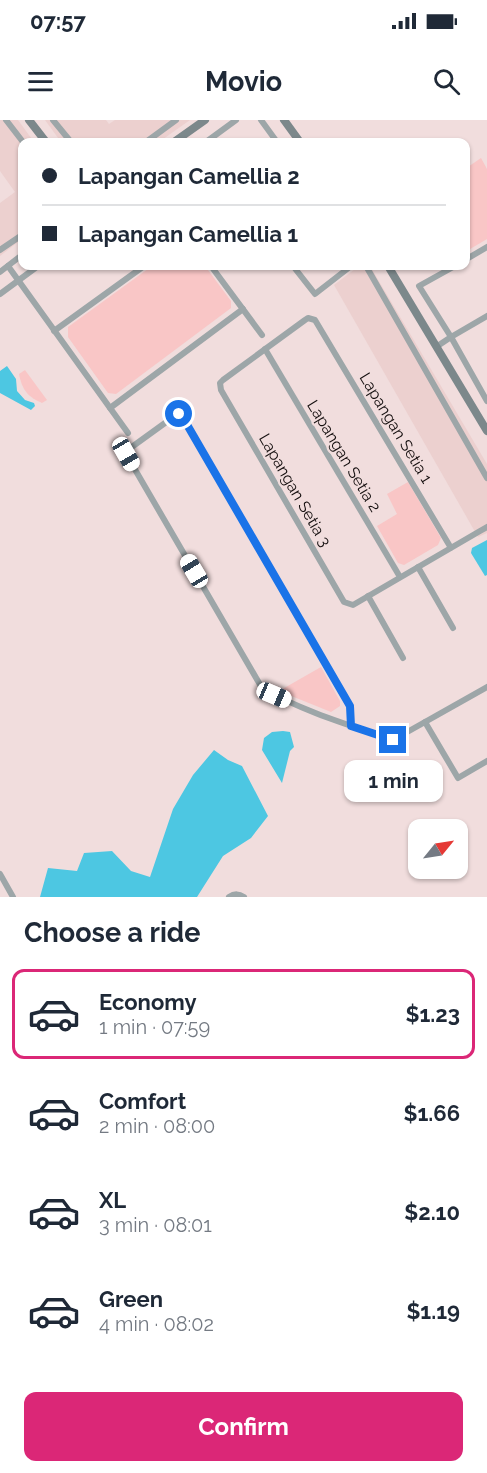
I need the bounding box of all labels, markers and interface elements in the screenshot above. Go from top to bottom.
text: 07:57 [30,8,86,34]
icon: menu [24,65,57,98]
icon: search [430,65,463,98]
text: Movio [205,66,282,97]
text: Lapangan Camellia 2 [78,163,300,189]
text: Lapangan Camellia 1 [78,221,298,247]
street label: Lapangan Setia 1 [356,369,437,487]
street label: Lapangan Setia 2 [303,397,385,515]
route start [165,400,192,427]
street label: Lapangan Setia 3 [255,430,335,550]
car [109,434,143,474]
car [177,551,211,591]
car [254,680,294,710]
route end [379,726,406,753]
callout: 1 min [344,761,442,803]
text: 1 min [368,769,419,793]
north arrow [408,819,468,879]
map controls [408,819,468,879]
text: Choose a ride [24,917,200,948]
icon: car [27,987,81,1041]
text: Economy [99,989,197,1015]
text: $1.23 [406,1001,460,1027]
text: 1 min · 07:59 [99,1015,210,1039]
icon: car [27,1086,81,1140]
text: Comfort [99,1088,186,1114]
text: $1.66 [404,1100,460,1126]
text: 2 min · 08:00 [99,1114,215,1138]
icon: car [27,1185,81,1239]
text: XL [99,1187,126,1213]
text: $2.10 [404,1199,460,1225]
text: 3 min · 08:01 [99,1213,212,1237]
icon: car [27,1284,81,1338]
text: Green [99,1286,163,1312]
text: $1.19 [406,1298,460,1324]
text: 4 min · 08:02 [99,1312,214,1336]
button: Confirm [24,1392,463,1461]

